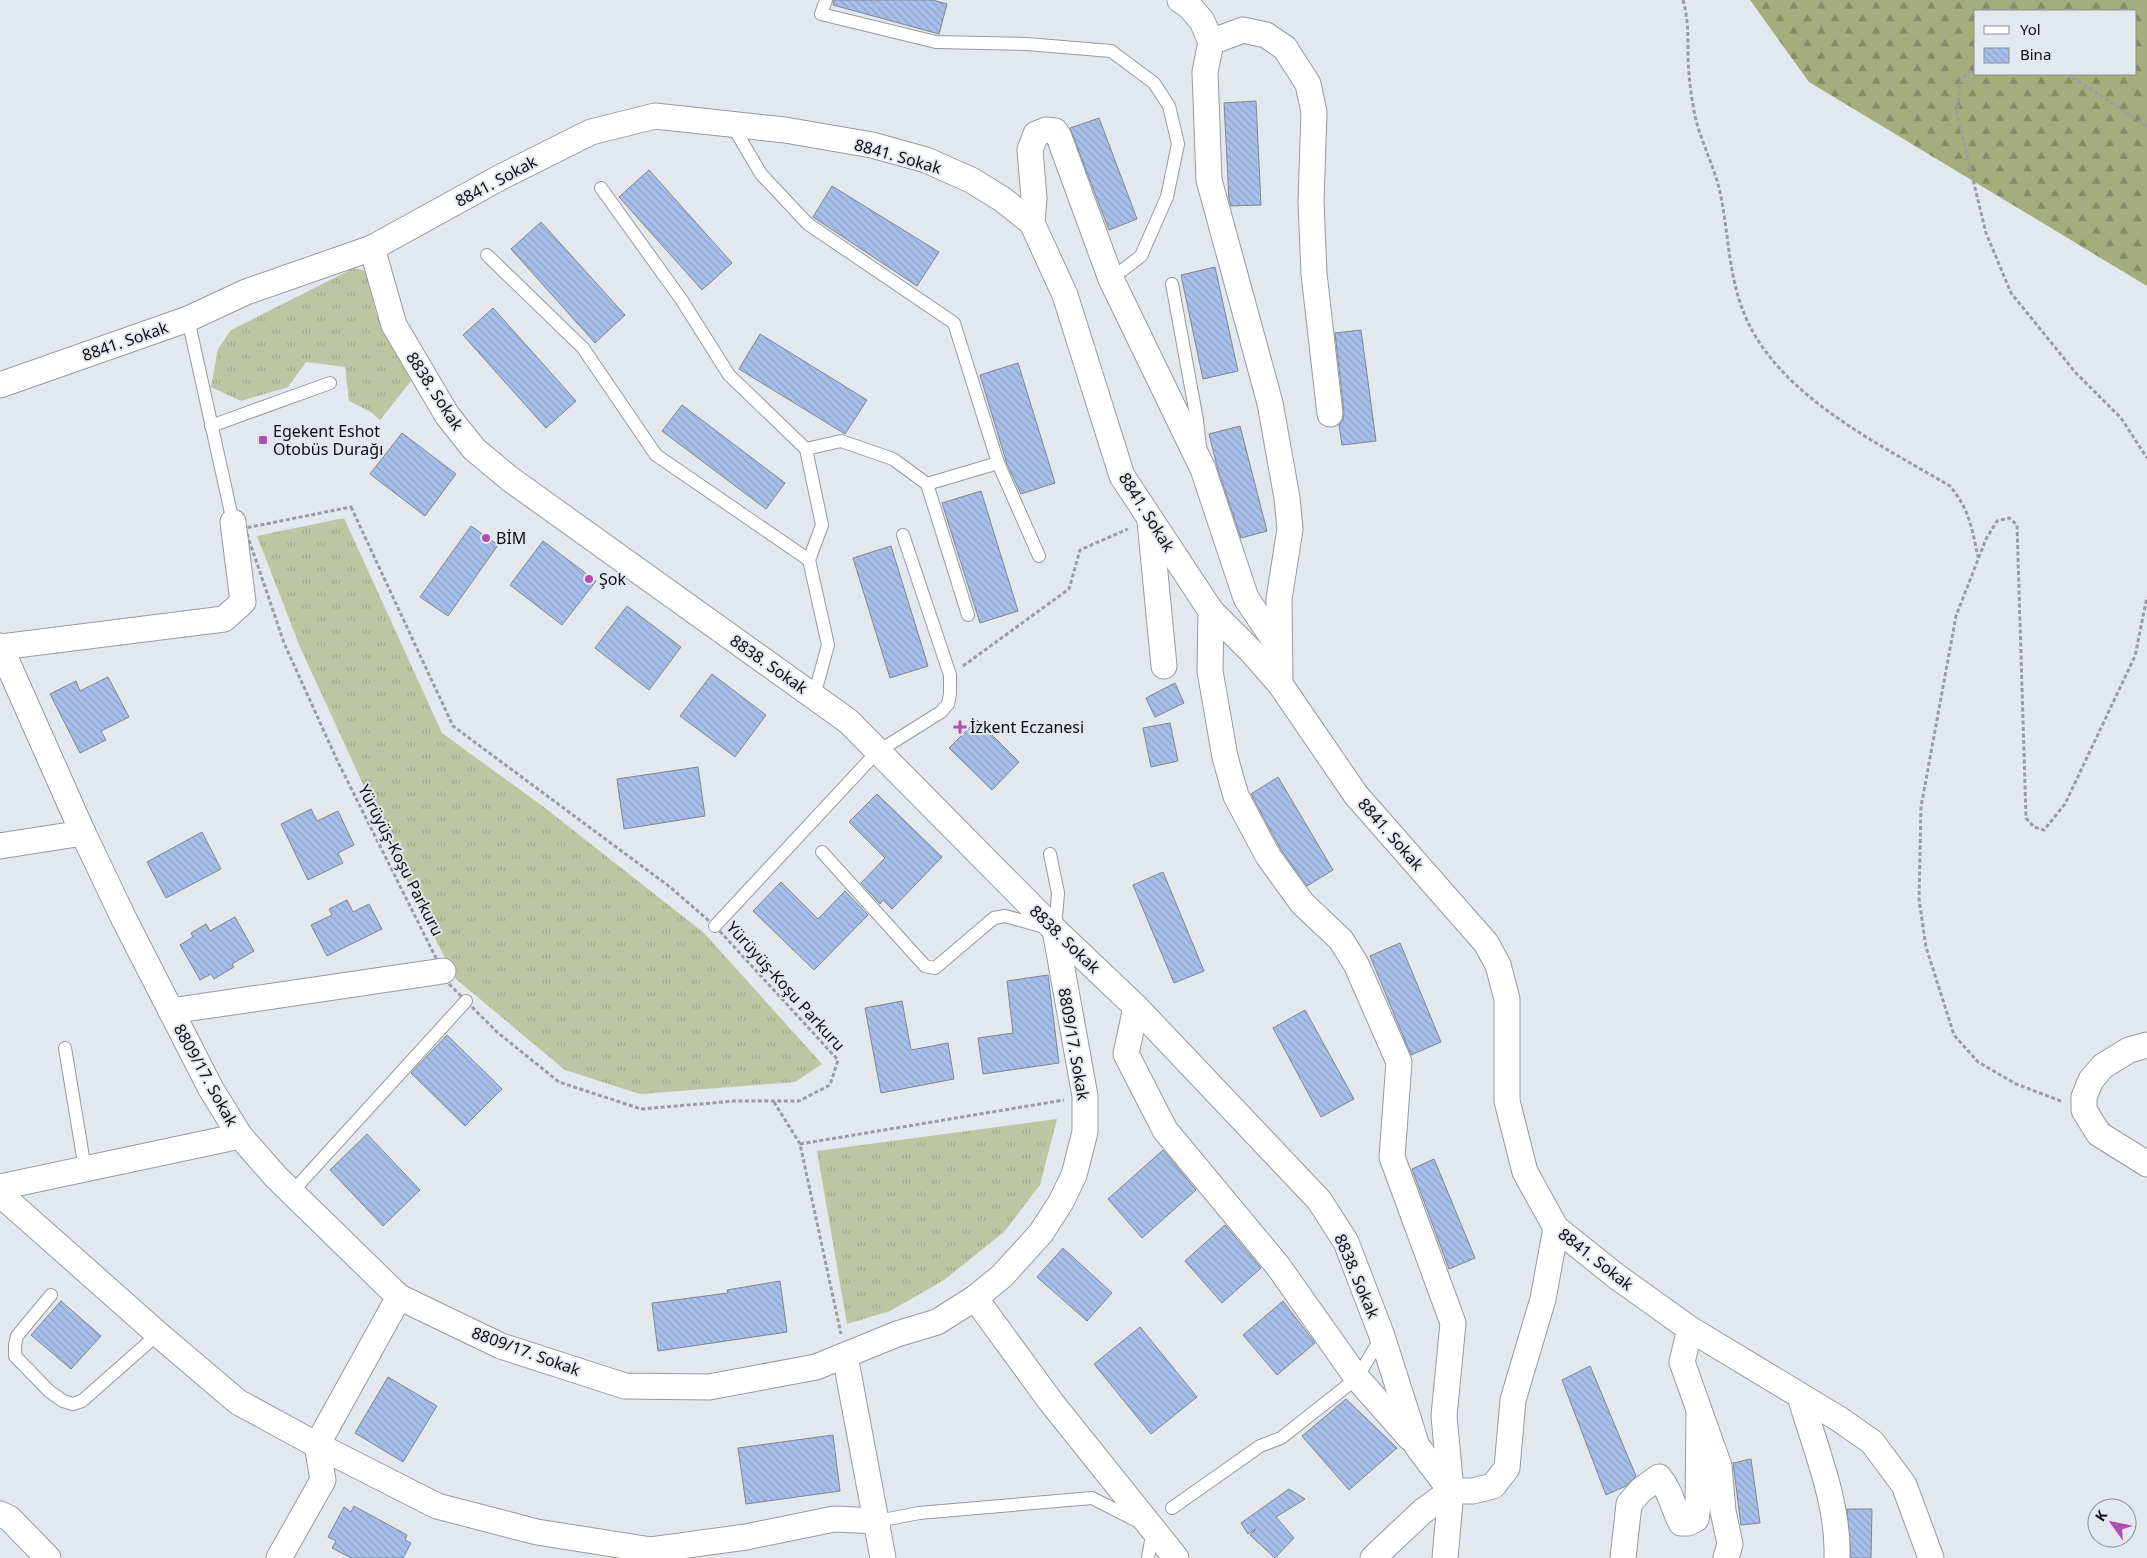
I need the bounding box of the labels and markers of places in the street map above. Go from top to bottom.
place label: Egekent Eshot Otobüs Durağı [273,420,383,460]
marker: Egekent Eshot Otobüs Durağı [257,434,269,446]
place label: BİM [496,527,526,549]
marker: BİM [480,532,492,544]
place label: Şok [599,568,626,590]
marker: Şok [583,573,595,585]
place label: İzkent Eczanesi [970,716,1084,738]
marker: İzkent Eczanesi [954,721,966,733]

